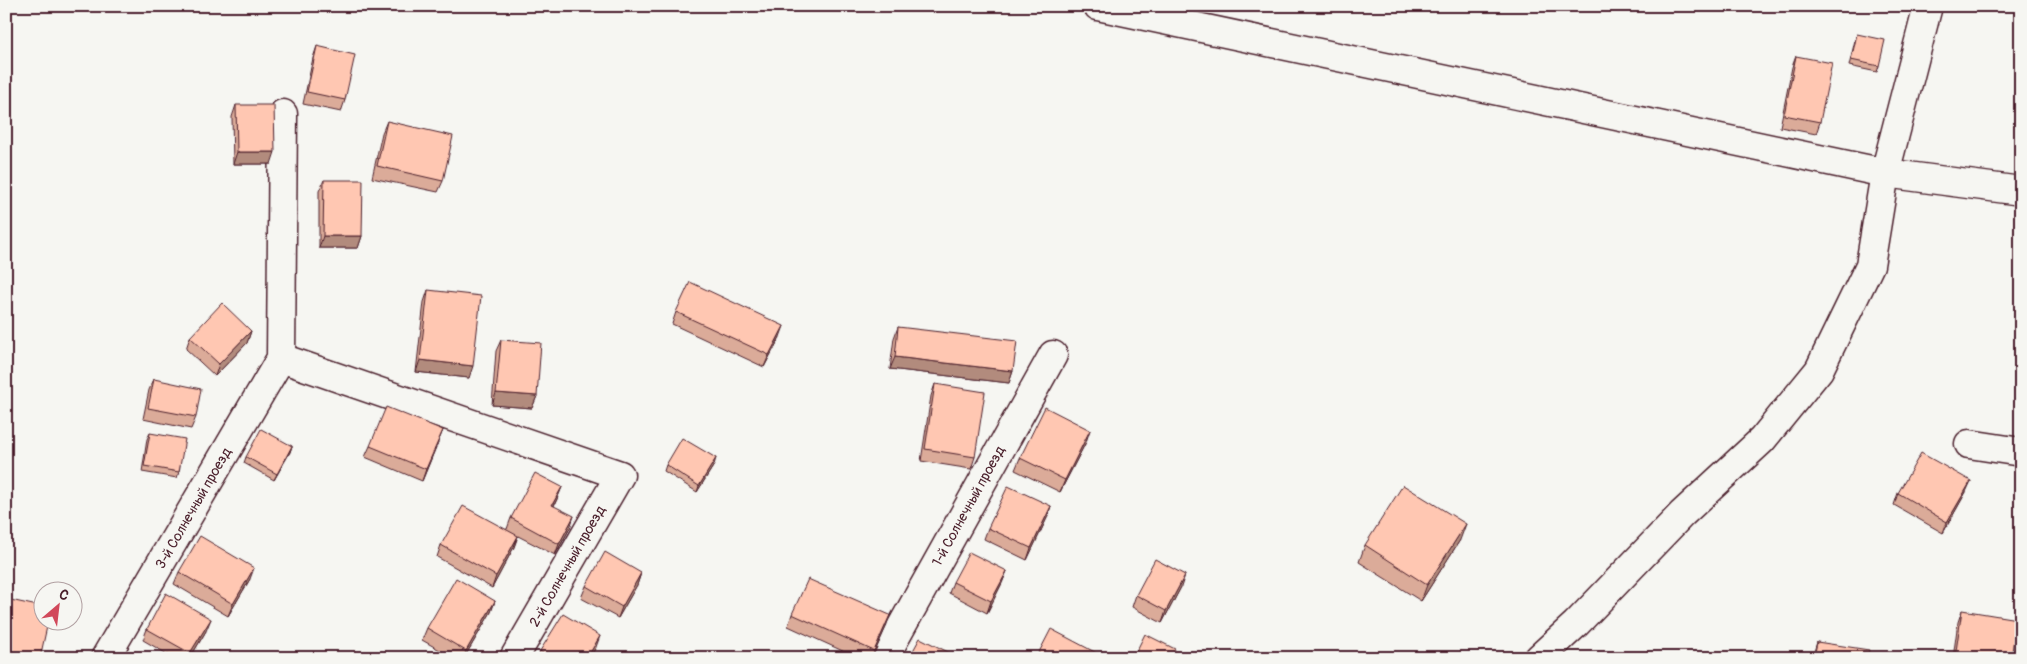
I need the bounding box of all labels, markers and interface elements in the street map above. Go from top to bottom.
street label: 1-й Солнечный проезд [928,443,1009,569]
street label: 3-й Солнечный проезд [152,444,235,572]
street label: 2-й Солнечный проезд [526,502,609,630]
north arrow [32,582,82,632]
text: С [56,585,72,605]

